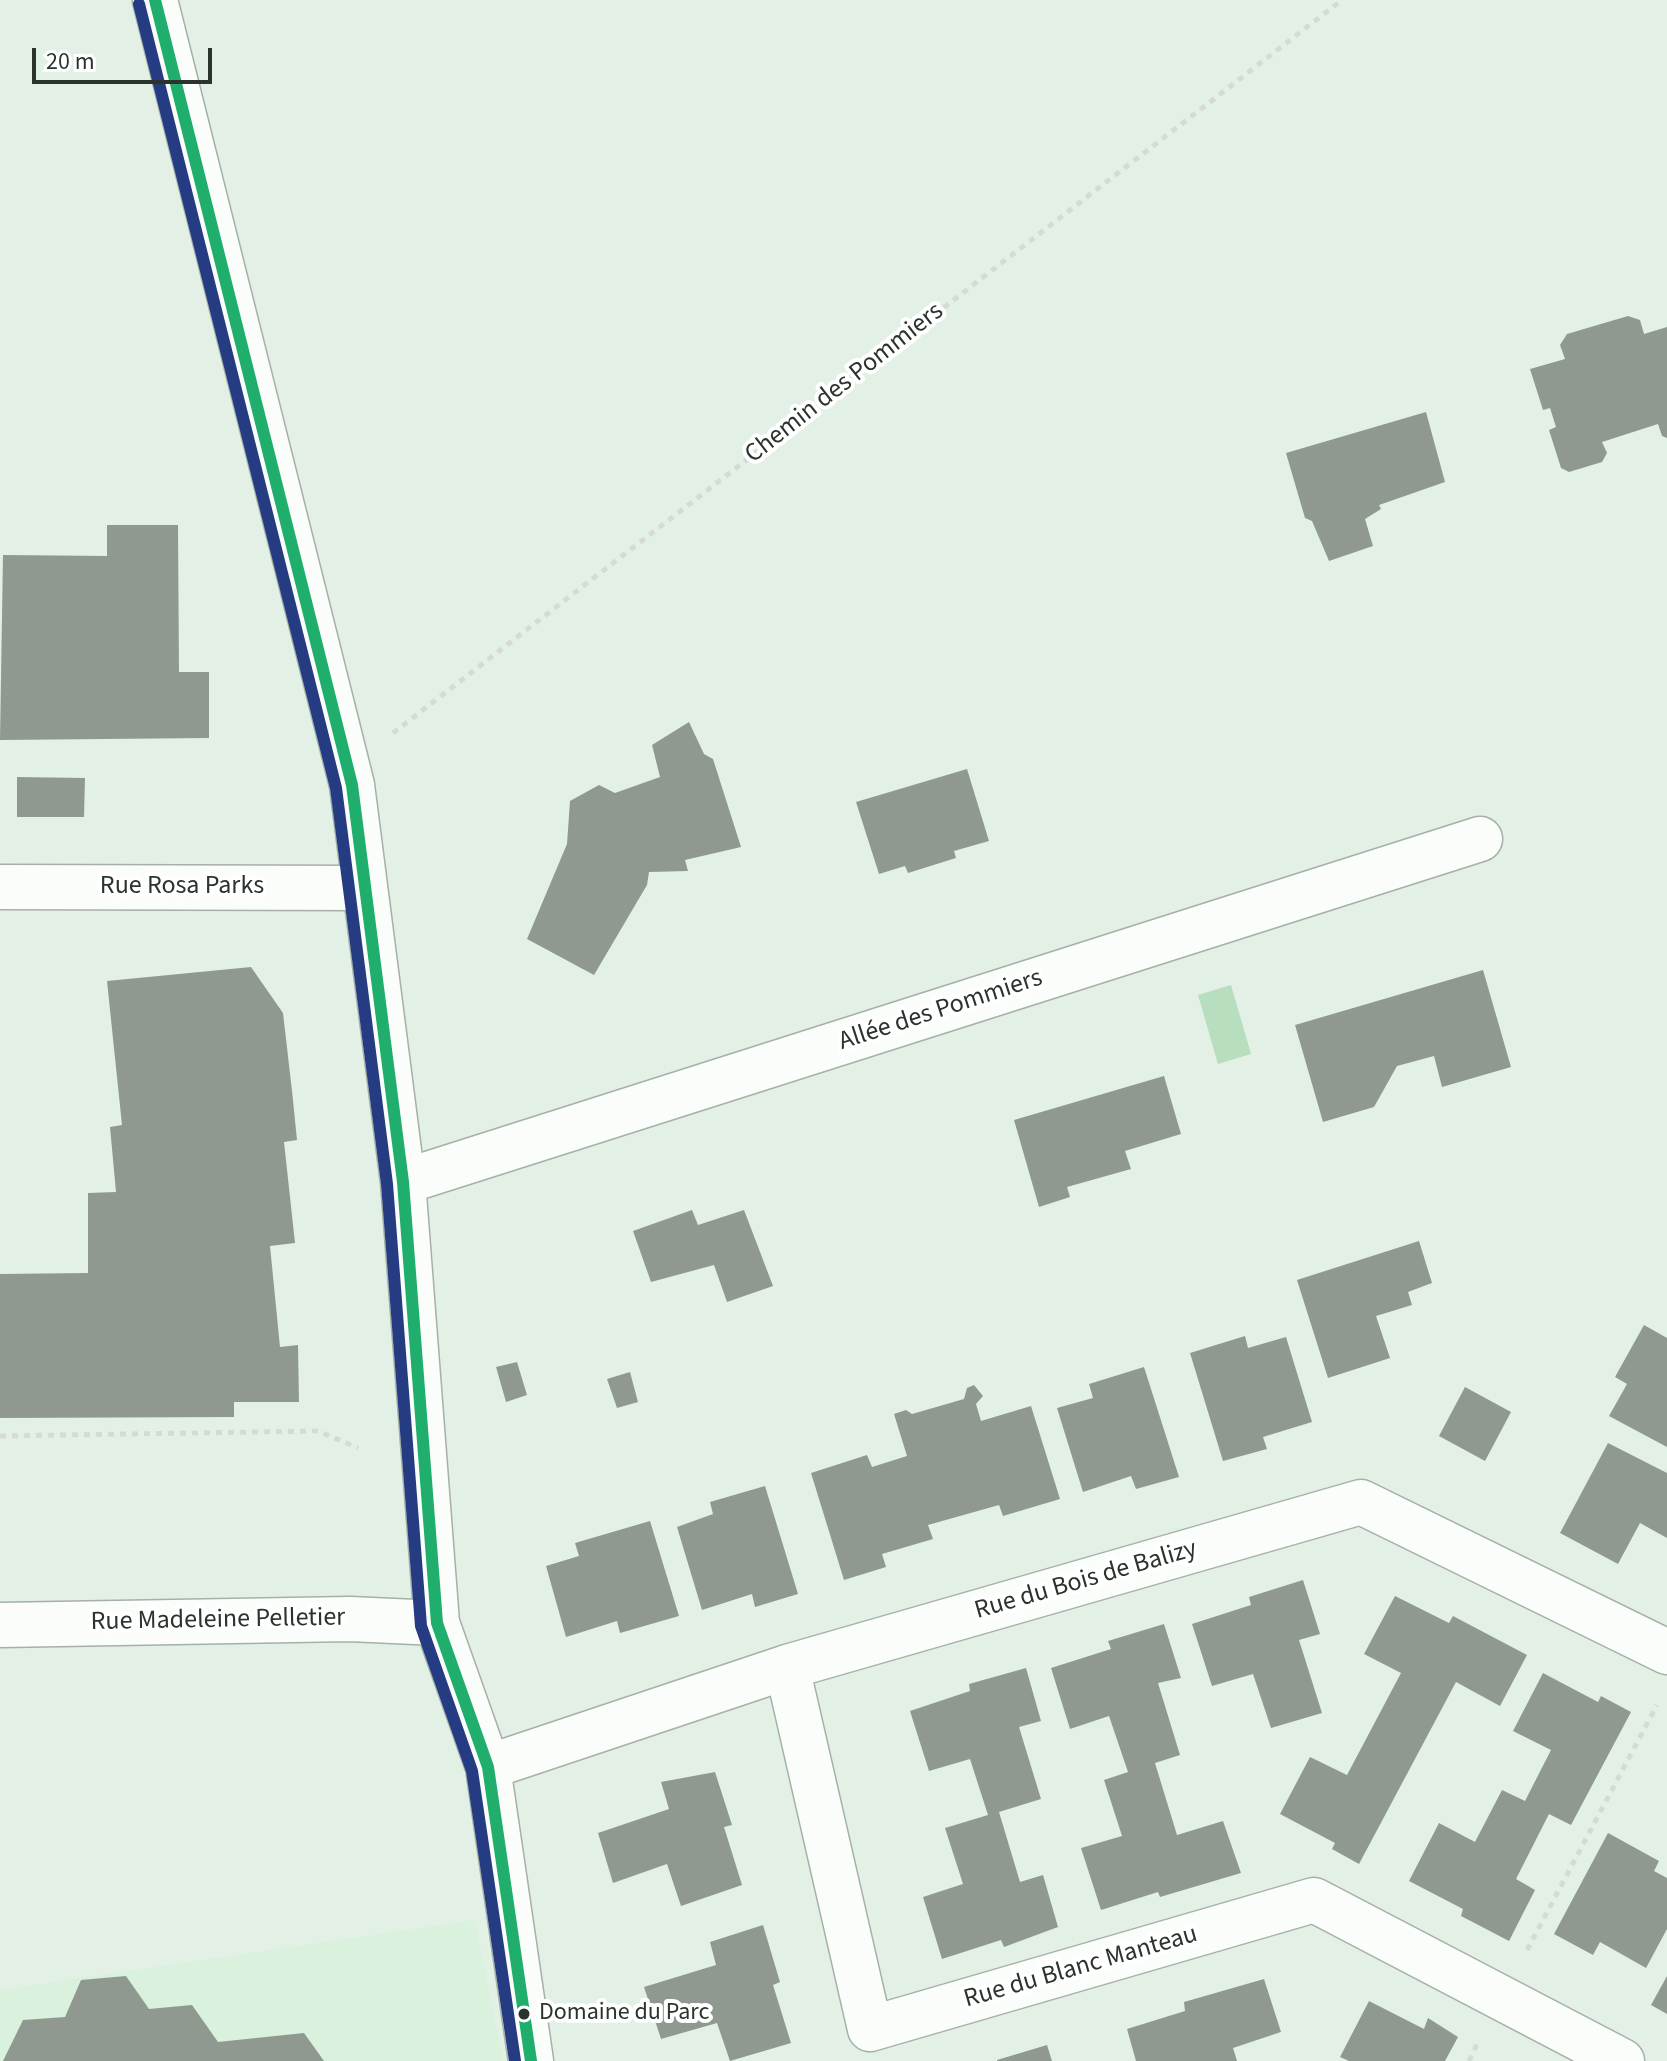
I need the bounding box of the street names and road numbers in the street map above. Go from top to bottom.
street label: Chemin des Pommiers [740,297,950,471]
street label: Rue Rosa Parks [100,871,264,903]
street label: Allée des Pommiers [835,963,1047,1059]
street label: Rue du Bois de Balizy [971,1534,1201,1628]
street label: Rue Madeleine Pelletier [90,1603,346,1639]
street label: Rue du Blanc Manteau [961,1920,1201,2016]

